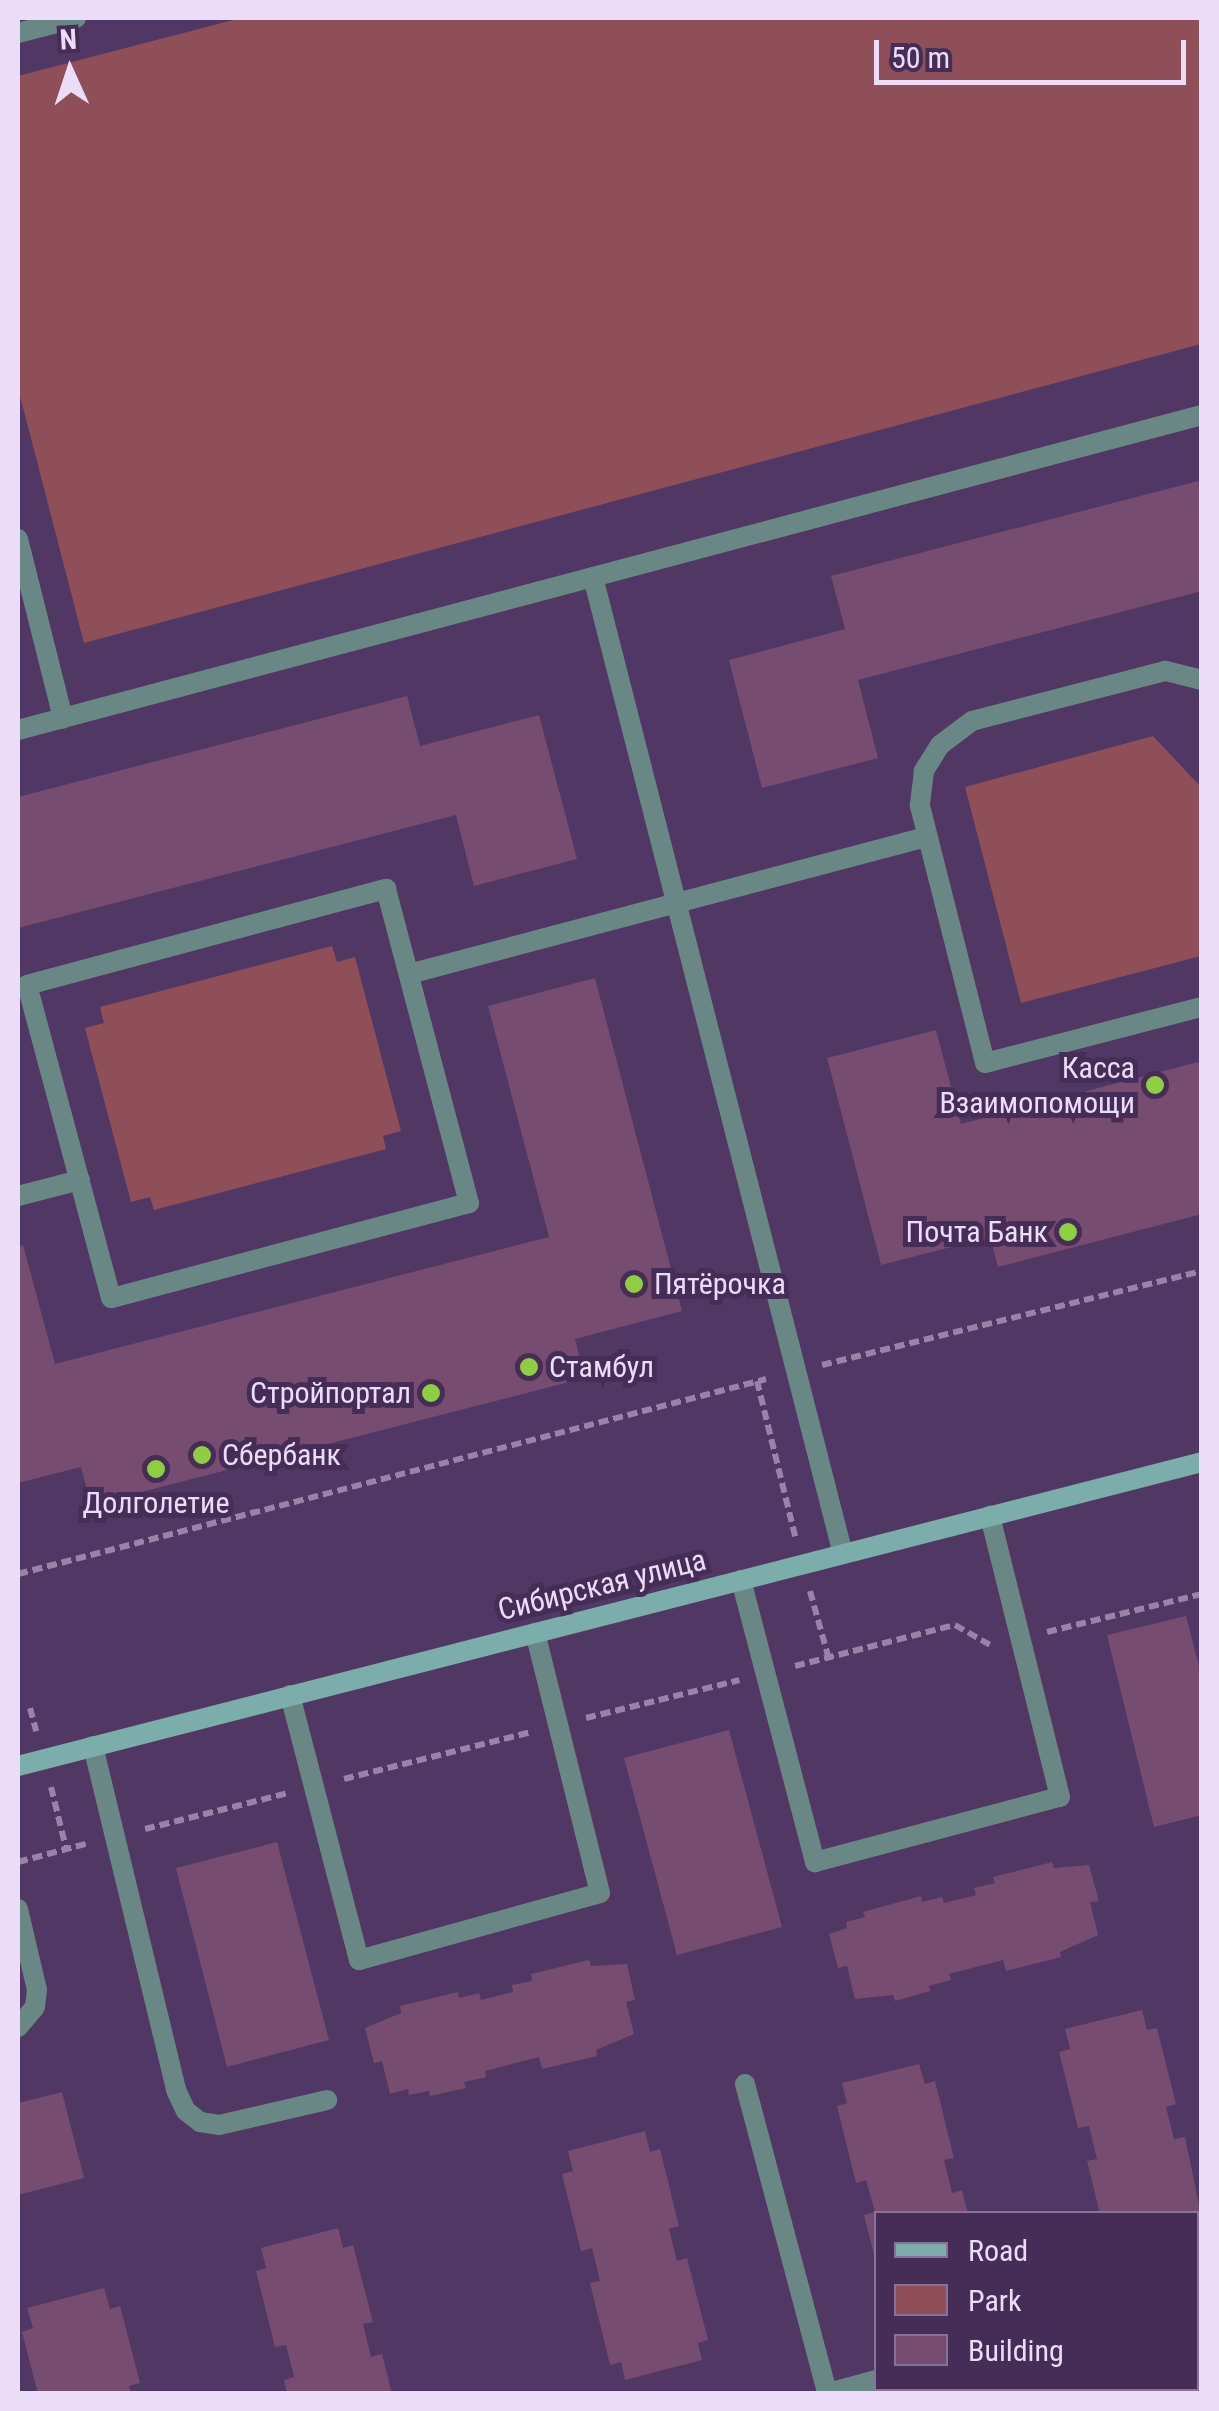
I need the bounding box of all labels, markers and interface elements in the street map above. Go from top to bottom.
north arrow [20,20,120,120]
scale bar [879,20,1192,82]
text: N [59,23,78,56]
text: 50 m [891,40,950,75]
place label: Касса Взаимопомощи [939,1050,1135,1120]
marker: Касса Взаимопомощи [1144,1074,1166,1096]
place label: Почта Банк [906,1214,1048,1250]
marker: Почта Банк [1057,1221,1079,1243]
place label: Пятёрочка [654,1266,786,1302]
marker: Пятёрочка [623,1273,645,1295]
place label: Стамбул [549,1349,654,1385]
marker: Стамбул [518,1356,540,1378]
place label: Стройпортал [250,1375,411,1411]
marker: Стройпортал [420,1382,442,1404]
place label: Сбербанк [222,1437,341,1473]
marker: Сбербанк [191,1444,213,1466]
marker: Долголетие [145,1458,167,1480]
place label: Долголетие [83,1485,229,1521]
street label: Сибирская улица [494,1542,710,1628]
legend [874,2211,1199,2391]
text: Road [968,2233,1028,2268]
text: Park [968,2283,1022,2318]
text: Building [968,2333,1064,2368]

